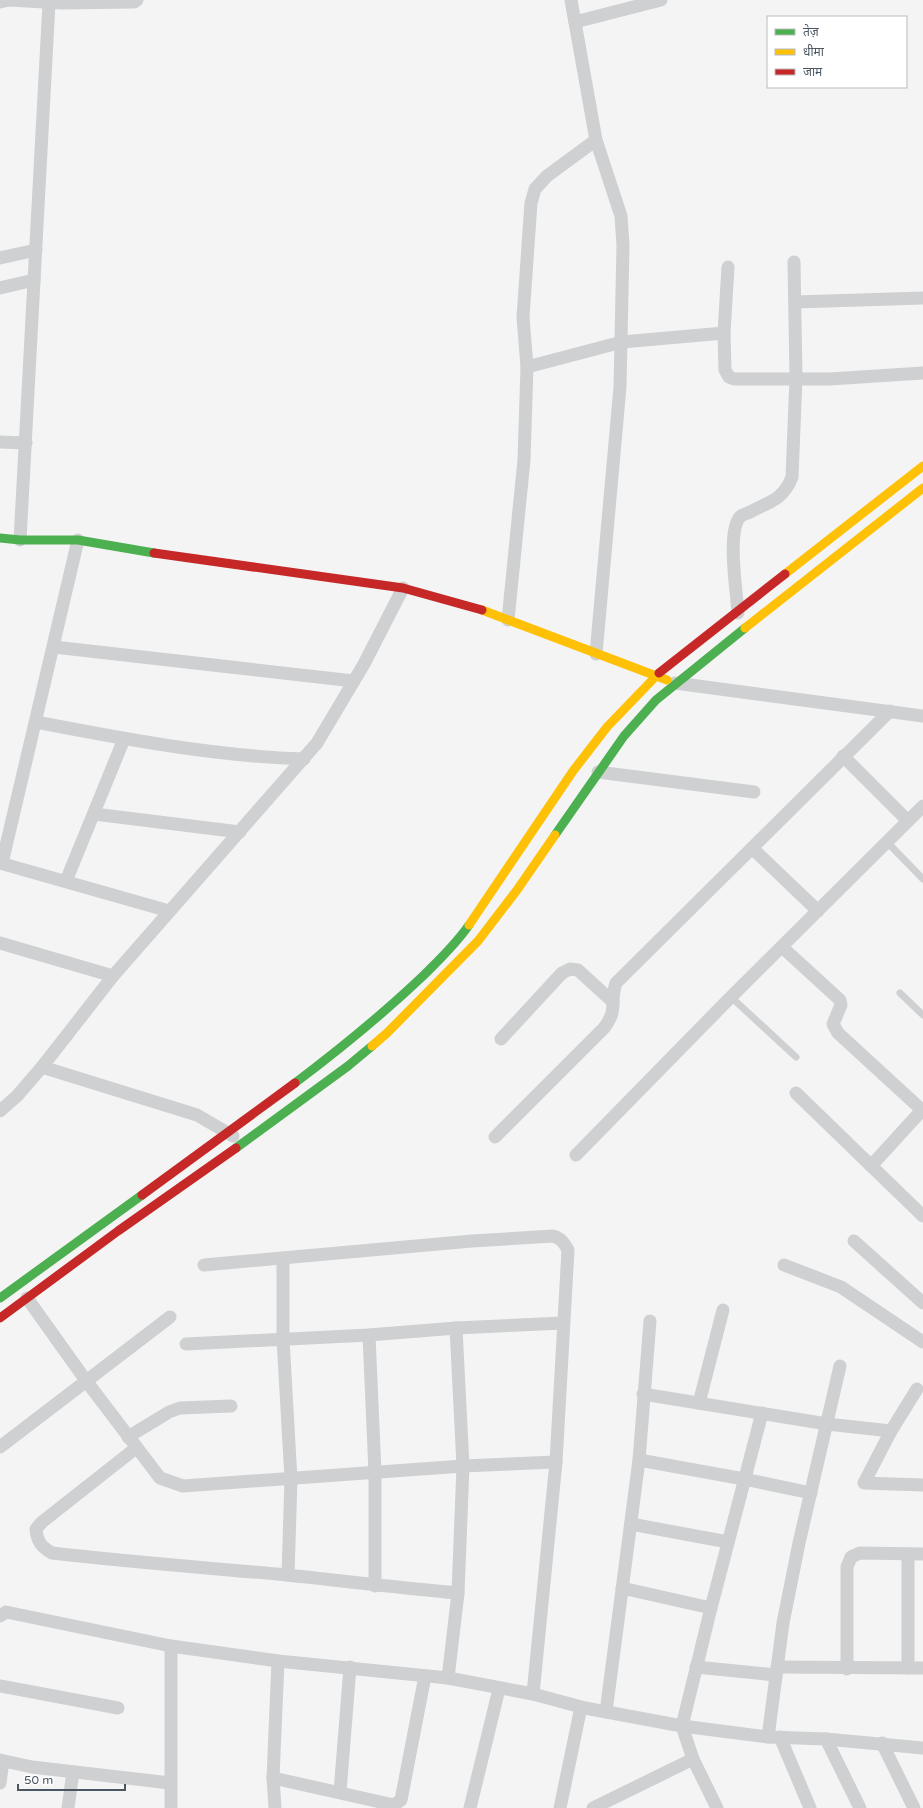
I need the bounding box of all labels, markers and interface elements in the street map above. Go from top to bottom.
legend [767,16,907,88]
text: तेज़ [803,24,820,39]
text: धीमा [803,44,825,59]
text: जाम [803,65,823,79]
scale bar [18,1766,125,1792]
text: 50 m [24,1773,53,1787]

